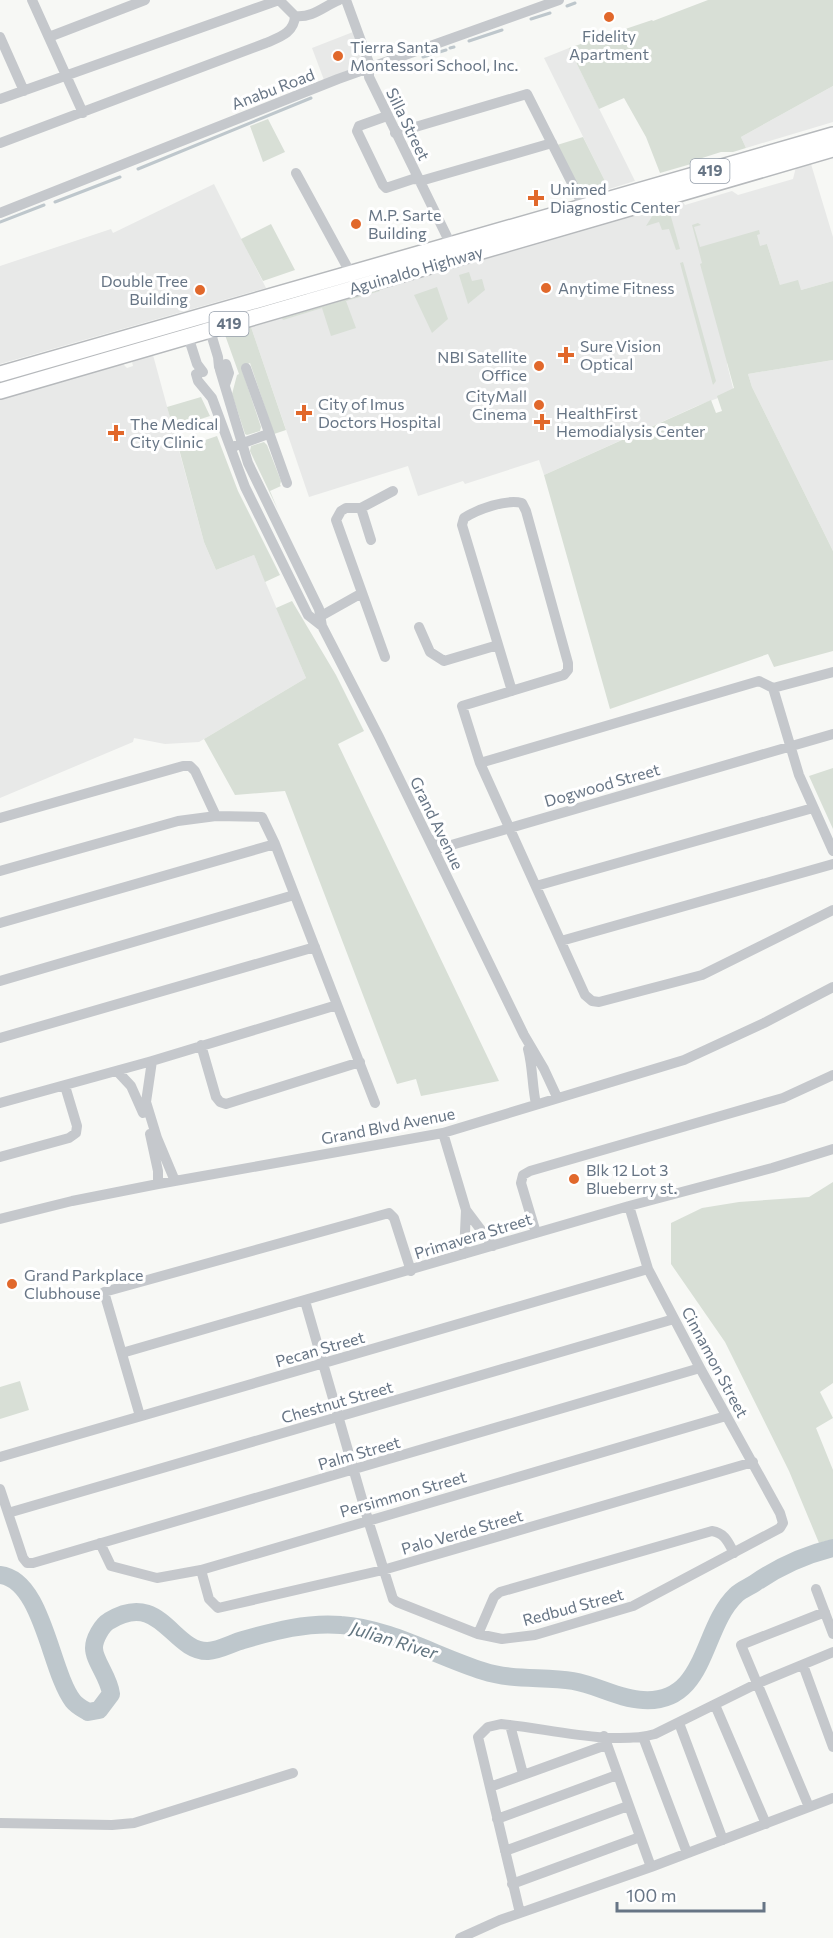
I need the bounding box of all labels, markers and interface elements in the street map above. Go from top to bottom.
marker: Fidelity Apartment [602,10,616,24]
place label: Fidelity Apartment [569,26,649,63]
place label: Tierra Santa Montessori School, Inc. [350,37,518,74]
marker: Tierra Santa Montessori School, Inc. [331,49,345,63]
street label: Anabu Road [229,64,317,113]
street label: Silla Street [383,84,434,164]
road number: 419 [690,159,730,183]
place label: Unimed Diagnostic Center [550,179,681,216]
marker: Unimed Diagnostic Center [527,189,545,207]
place label: M.P. Sarte Building [368,205,441,242]
marker: M.P. Sarte Building [349,217,363,231]
street label: Aguinaldo Highway [347,241,485,298]
place label: Double Tree Building [101,271,188,308]
place label: Anytime Fitness [558,278,674,297]
marker: Anytime Fitness [539,281,553,295]
marker: Double Tree Building [193,283,207,297]
road number: 419 [210,312,248,336]
place label: Sure Vision Optical [580,336,661,373]
marker: Sure Vision Optical [557,346,575,364]
place label: NBI Satellite Office [437,347,527,384]
marker: NBI Satellite Office [532,359,546,373]
place label: CityMall Cinema [465,386,527,423]
place label: City of Imus Doctors Hospital [318,394,441,431]
marker: CityMall Cinema [532,398,546,412]
place label: HealthFirst Hemodialysis Center [556,403,706,440]
marker: City of Imus Doctors Hospital [295,404,313,422]
marker: HealthFirst Hemodialysis Center [533,413,551,431]
place label: The Medical City Clinic [130,414,218,451]
marker: The Medical City Clinic [107,424,125,442]
street label: Dogwood Street [542,759,662,810]
street label: Grand Avenue [407,773,468,872]
street label: Grand Blvd Avenue [319,1103,456,1148]
place label: Blk 12 Lot 3 Blueberry st. [586,1160,677,1197]
marker: Blk 12 Lot 3 Blueberry st. [567,1172,581,1186]
street label: Primavera Street [412,1208,534,1262]
place label: Grand Parkplace Clubhouse [24,1265,144,1302]
marker: Grand Parkplace Clubhouse [5,1277,19,1291]
street label: Cinnamon Street [678,1303,753,1421]
street label: Pecan Street [273,1327,367,1370]
street label: Chestnut Street [279,1376,395,1427]
street label: Palm Street [316,1432,403,1473]
street label: Persimmon Street [337,1466,469,1521]
street label: Palo Verde Street [399,1505,525,1558]
street label: Redbud Street [520,1584,626,1629]
water label: Julian River [346,1616,441,1664]
scale bar [617,1875,764,1913]
text: 100 m [626,1884,676,1906]

